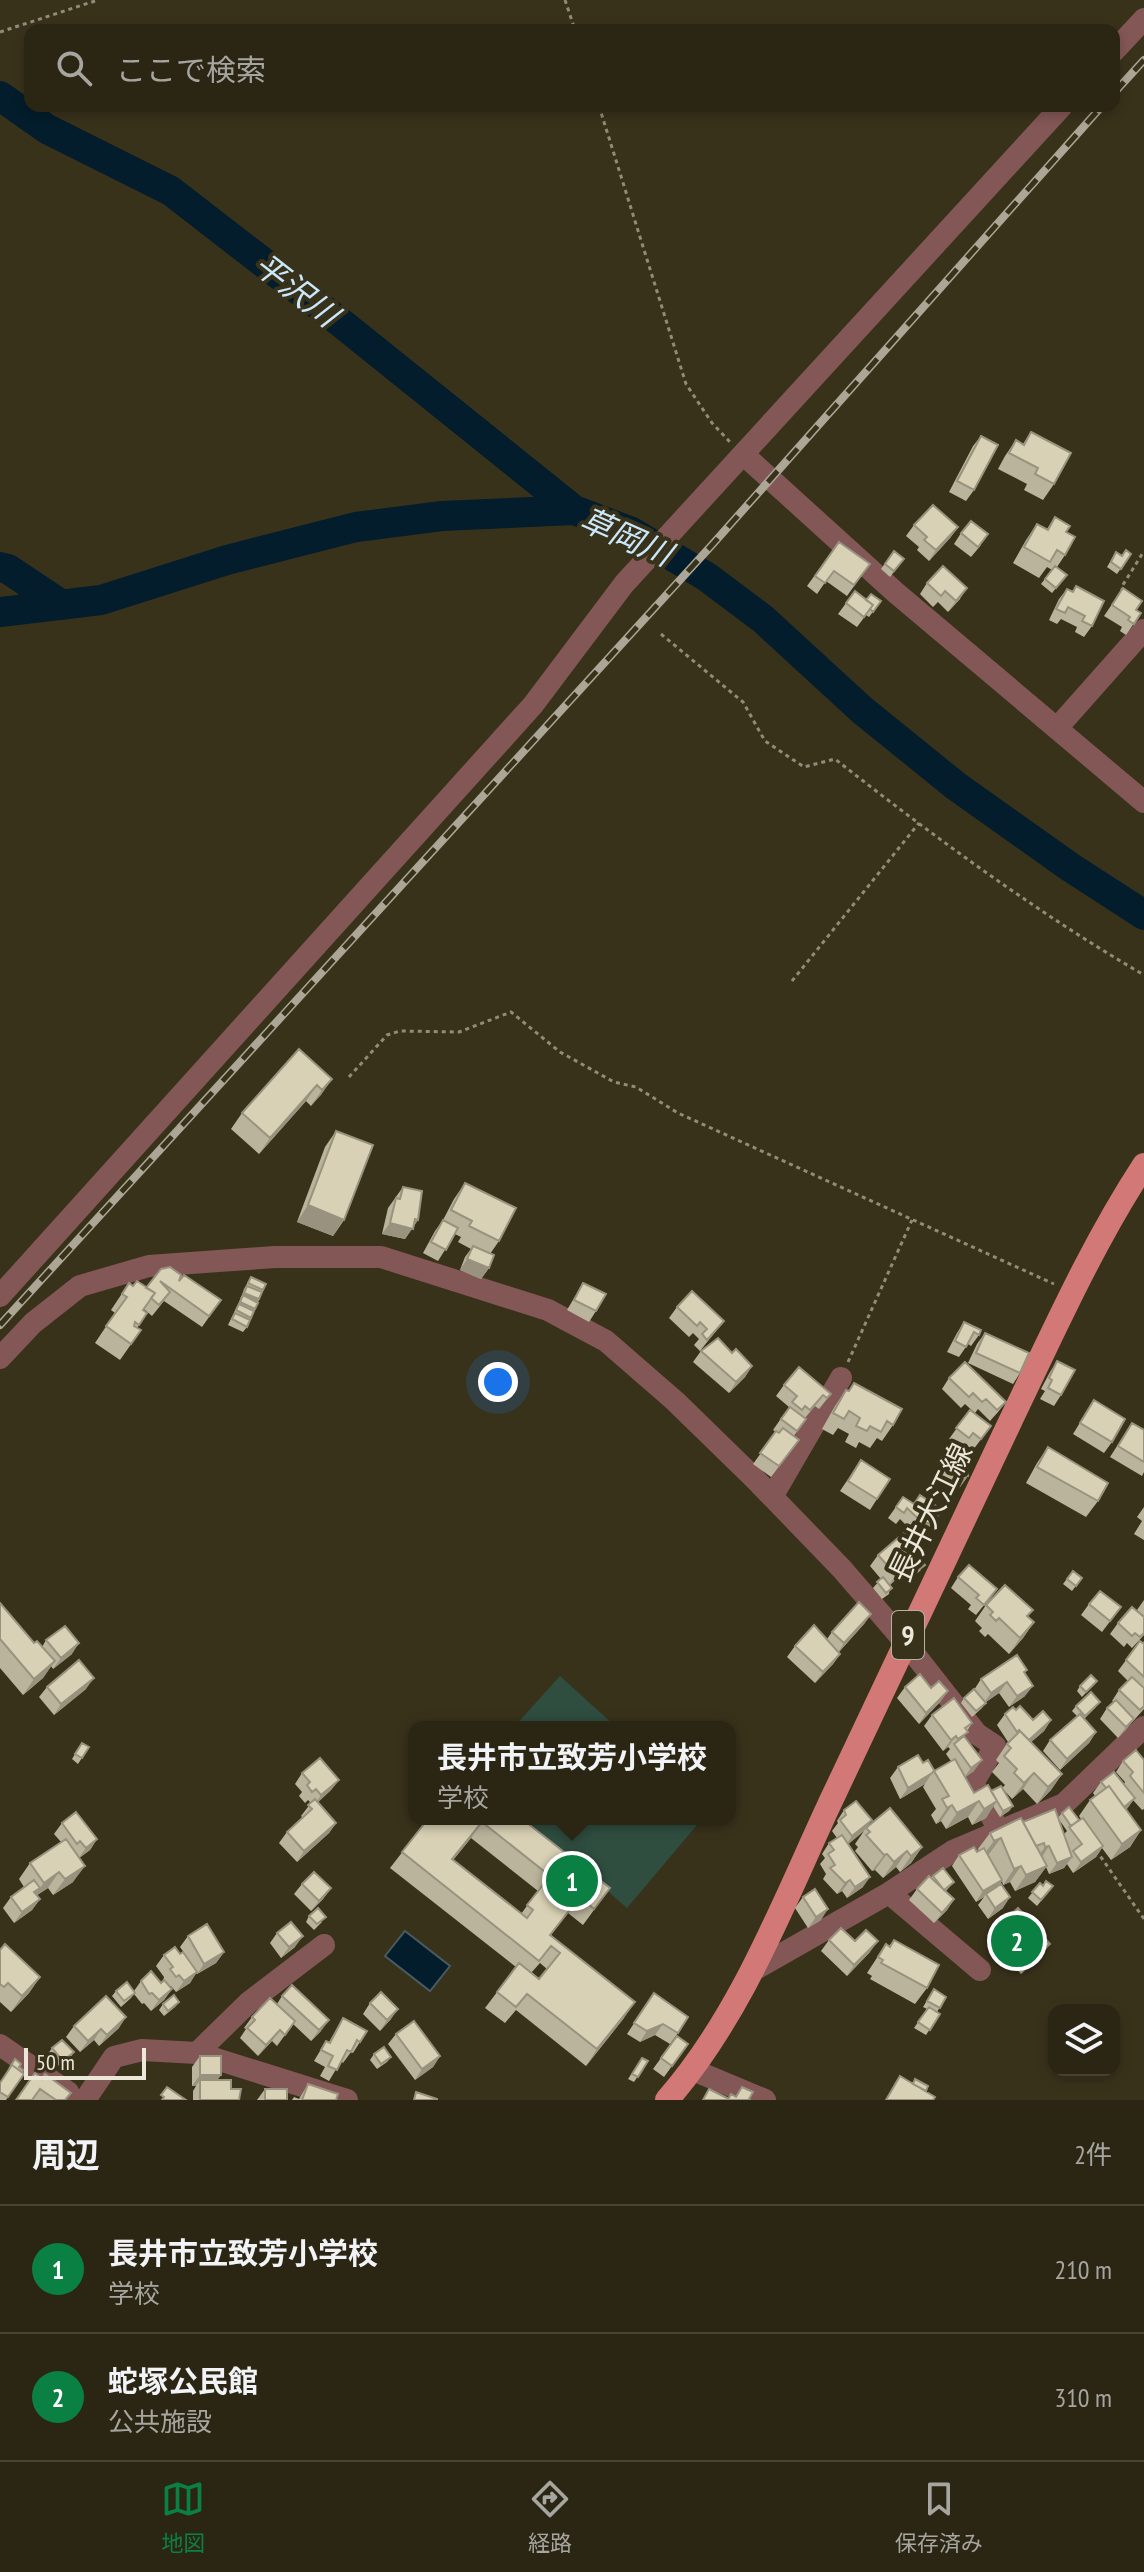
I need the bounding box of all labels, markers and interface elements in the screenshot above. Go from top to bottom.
search box [24,24,1120,112]
icon: search [52,46,96,90]
text: ここで検索 [116,50,266,89]
water label: 平沢川 [246,243,350,337]
water label: 草岡川 [574,497,682,576]
your location [478,1362,518,1402]
street label: 長井大江線 [879,1436,980,1588]
road number: 9 [892,1611,924,1659]
popup [408,1721,736,1825]
text: 長井市立致芳小学校 [437,1737,707,1776]
text: 学校 [437,1781,489,1814]
pin: 1 [546,1851,598,1911]
pin: 2 [991,1911,1043,1971]
map controls [1048,2004,1120,2076]
button: layers [1048,2004,1120,2076]
scale bar [24,2044,146,2080]
text: 50 m [36,2048,75,2076]
text: 周辺 [32,2132,100,2176]
text: 2件 [1074,2138,1112,2171]
text: 長井市立致芳小学校 [108,2233,378,2272]
text: 1 [52,2253,64,2286]
text: 210 m [1054,2253,1112,2286]
text: 学校 [108,2277,160,2310]
text: 蛇塚公民館 [108,2361,258,2400]
text: 2 [52,2381,64,2414]
text: 310 m [1054,2381,1112,2414]
text: 公共施設 [108,2405,212,2438]
tab: 地図 [161,2477,205,2557]
tab: 経路 [528,2477,572,2557]
tab: 保存済み [895,2477,983,2557]

